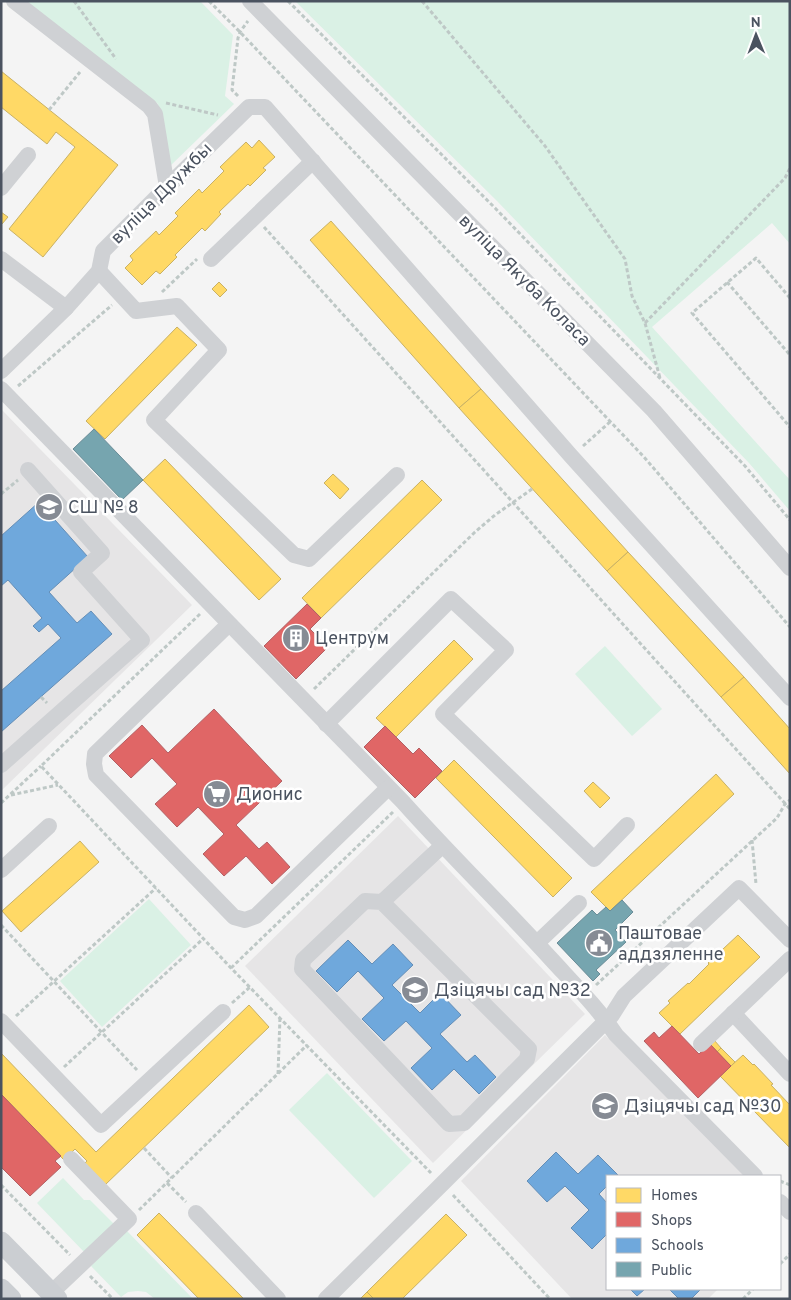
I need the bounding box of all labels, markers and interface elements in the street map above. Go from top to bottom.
north arrow [731,10,781,60]
text: N [751,15,761,32]
street label: вуліца Дружбы [106,138,218,250]
street label: вуліца Якуба Коласа [453,210,595,352]
school or university icon: СШ № 8 [34,492,64,522]
place label: СШ № 8 [68,497,139,520]
building icon: Центрум [281,623,311,653]
place label: Центрум [315,628,389,651]
supermarket icon: Дионис [202,779,232,809]
place label: Дионис [236,784,303,807]
place label: Паштовае аддзяленне [618,923,723,967]
public building icon: Паштовае аддзяленне [584,928,614,958]
school or university icon: Дзіцячы сад №32 [400,975,430,1005]
place label: Дзіцячы сад №32 [434,980,591,1003]
school or university icon: Дзіцячы сад №30 [590,1091,620,1121]
place label: Дзіцячы сад №30 [624,1096,781,1119]
legend [606,1175,781,1290]
text: Homes [651,1187,698,1206]
text: Shops [651,1212,692,1231]
text: Schools [651,1237,704,1256]
text: Public [651,1262,692,1281]

